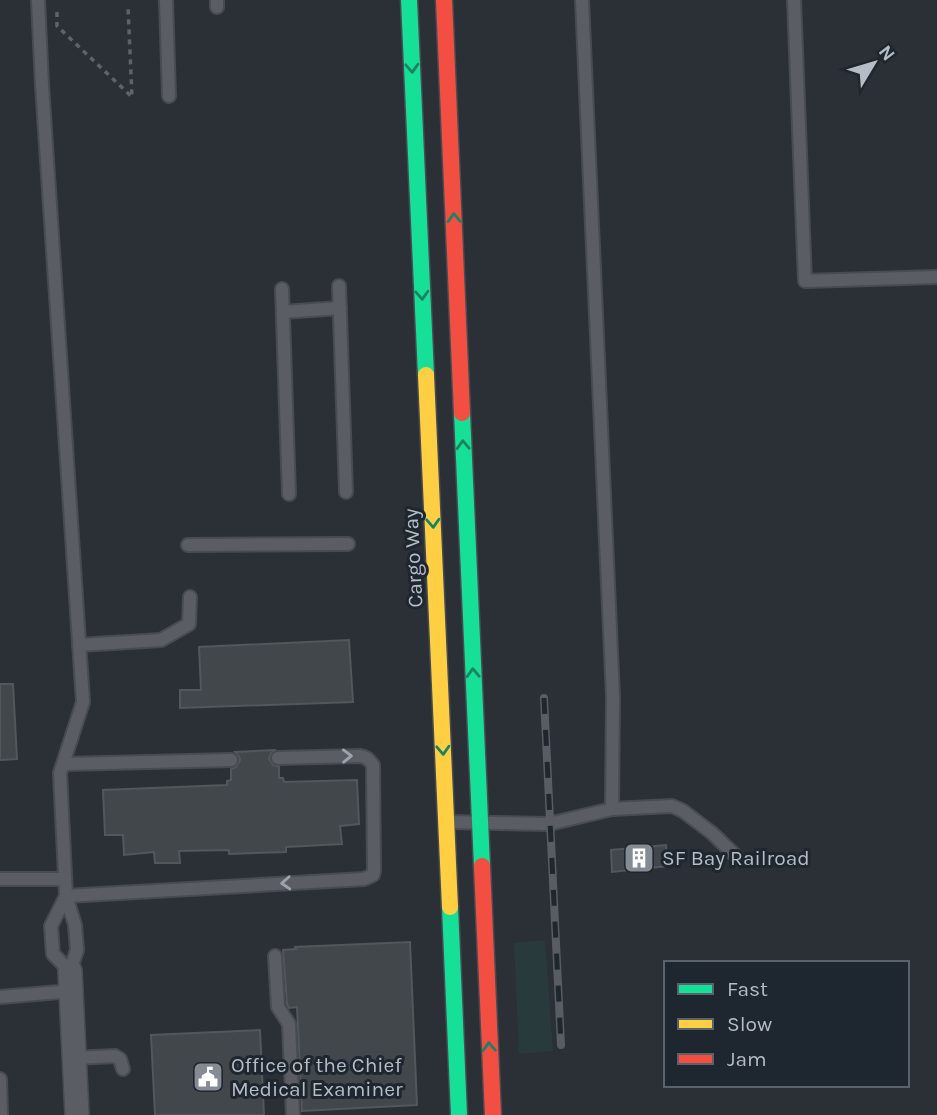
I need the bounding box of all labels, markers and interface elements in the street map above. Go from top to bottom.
north arrow [839,28,909,98]
text: N [874,41,899,65]
one-way arrow [405,63,420,74]
one-way arrow [446,212,461,223]
one-way arrow [415,290,430,301]
one-way arrow [456,440,471,451]
street label: Cargo Way [398,507,428,608]
one-way arrow [425,517,440,528]
one-way arrow [465,667,480,678]
one-way arrow [435,745,450,756]
one-way arrow [341,749,352,764]
building icon: SF Bay Railroad [622,841,656,875]
place label: SF Bay Railroad [662,846,810,870]
one-way arrow [280,876,291,891]
legend [664,961,909,1087]
text: Fast [727,977,768,1001]
text: Slow [727,1012,772,1036]
one-way arrow [482,1041,497,1052]
text: Jam [727,1047,767,1071]
place label: Office of the Chief Medical Examiner [231,1053,403,1101]
public building icon: Office of the Chief Medical Examiner [191,1060,225,1094]

